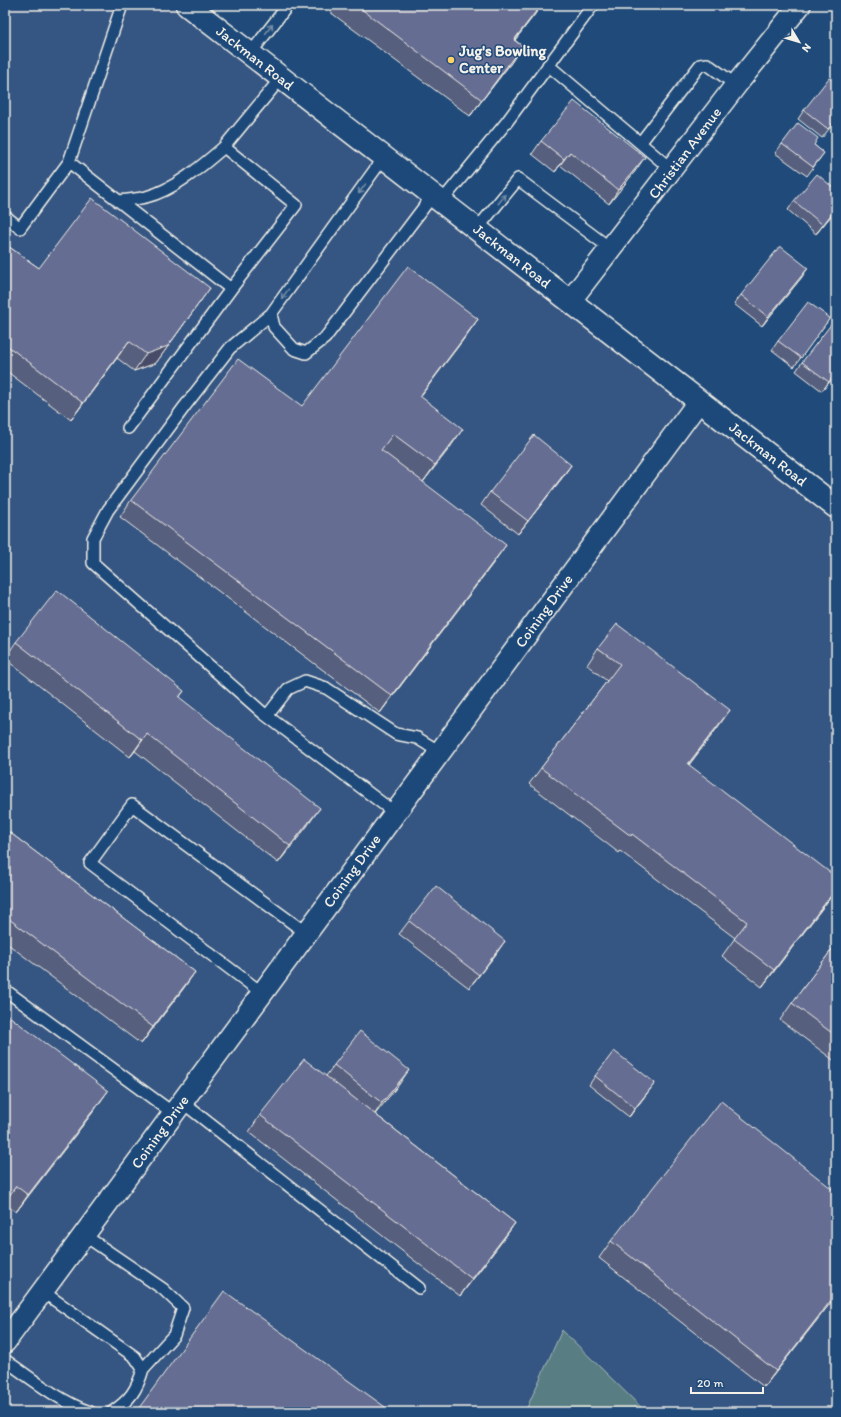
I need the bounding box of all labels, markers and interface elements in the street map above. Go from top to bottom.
street label: Jackman Road [212,22,298,94]
north arrow [779,22,819,62]
one-way arrow [265,24,274,35]
text: N [799,41,814,55]
place label: Jug's Bowling Center [458,42,546,77]
marker: Jug's Bowling Center [446,55,456,65]
street label: Christian Avenue [645,104,725,202]
one-way arrow [357,183,366,194]
one-way arrow [497,194,506,204]
street label: Jackman Road [469,220,555,292]
one-way arrow [281,289,289,300]
street label: Jackman Road [725,418,811,490]
street label: Coining Drive [511,571,577,651]
street label: Coining Drive [319,831,385,911]
street label: Coining Drive [127,1092,193,1172]
scale bar [691,1369,763,1395]
text: 20 m [697,1376,724,1390]

